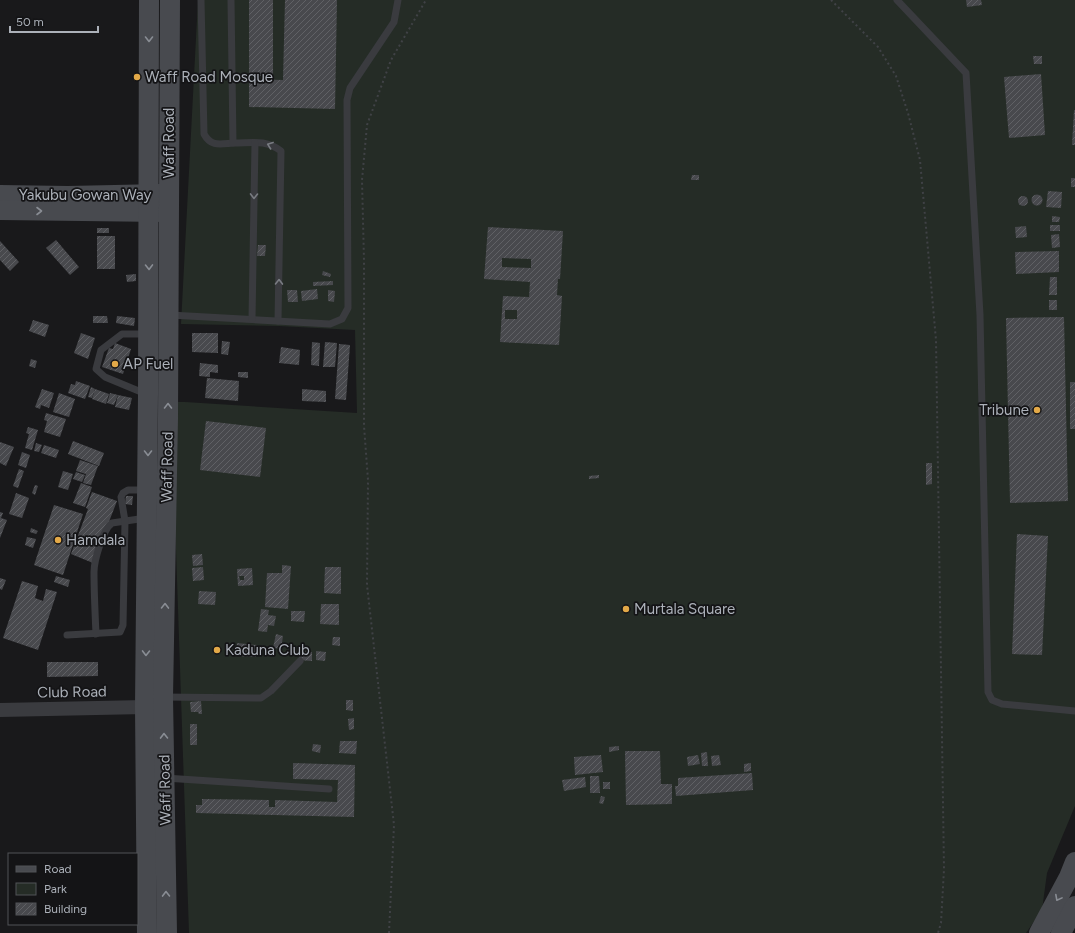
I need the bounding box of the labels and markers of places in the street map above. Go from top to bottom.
place label: Waff Road Mosque [145,68,273,86]
marker: Waff Road Mosque [132,72,142,82]
place label: AP Fuel [123,355,173,373]
marker: AP Fuel [110,359,120,369]
place label: Tribune [979,401,1029,419]
marker: Tribune [1032,405,1042,415]
place label: Hamdala [66,531,125,549]
marker: Hamdala [53,535,63,545]
place label: Murtala Square [634,600,735,618]
marker: Murtala Square [621,604,631,614]
place label: Kaduna Club [225,641,310,659]
marker: Kaduna Club [212,645,222,655]

